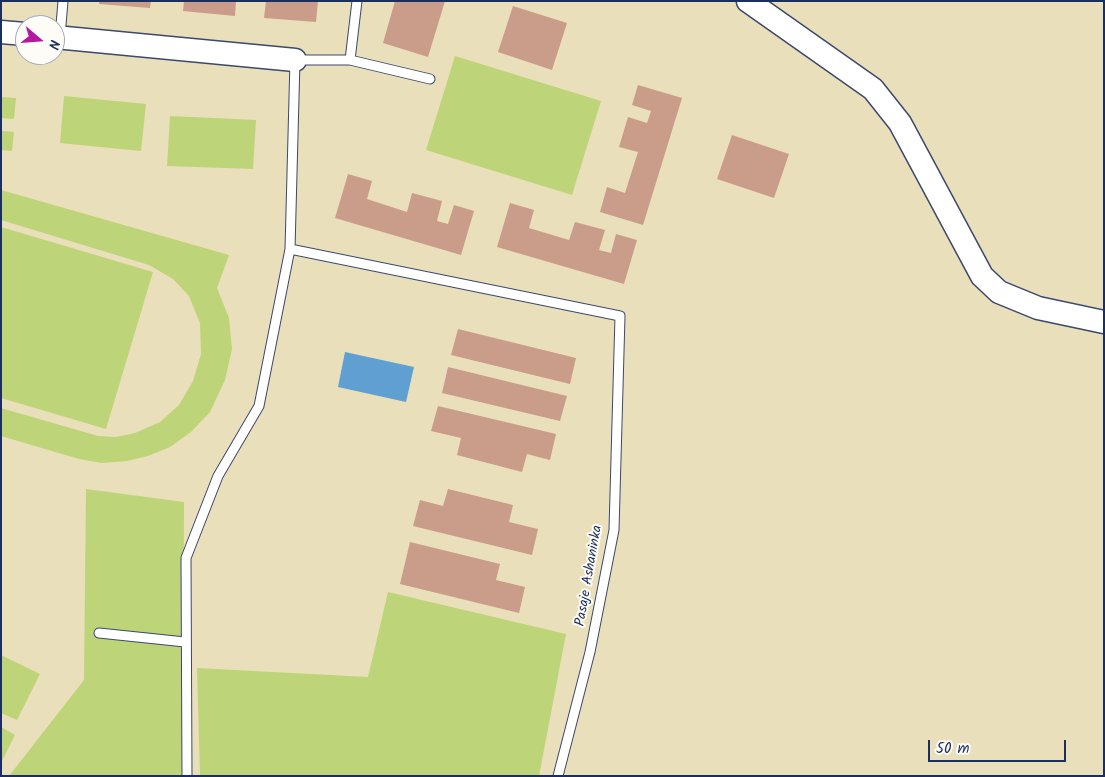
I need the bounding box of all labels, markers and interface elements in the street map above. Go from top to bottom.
north arrow [15,15,65,65]
text: N [41,37,65,52]
street label: Pasaje Ashaninka [573,524,607,628]
scale bar [930,730,1068,762]
text: 50 m [936,737,970,761]

